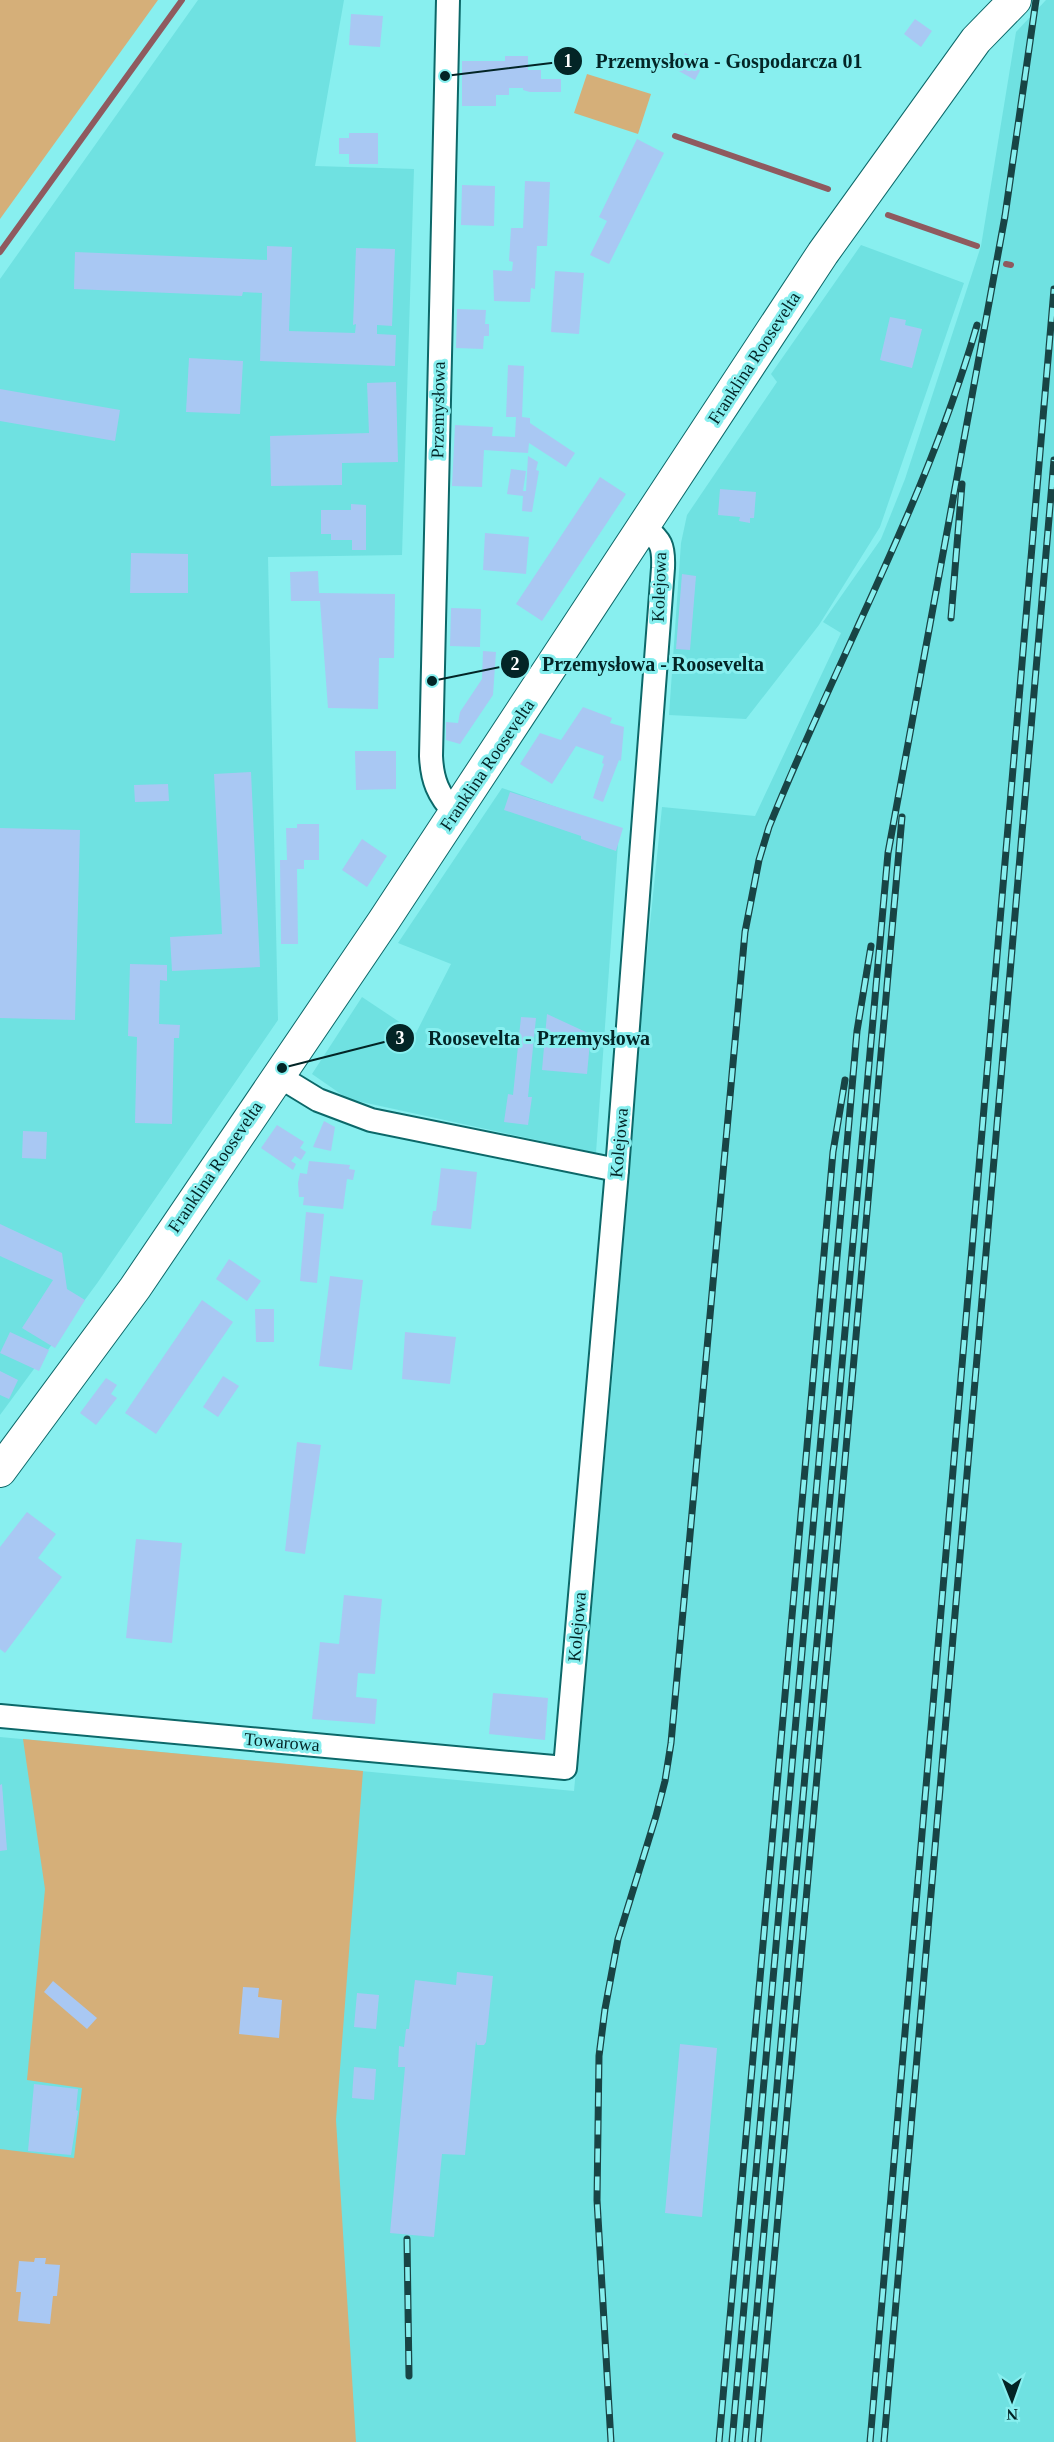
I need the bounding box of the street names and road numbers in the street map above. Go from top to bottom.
street label: Franklina Roosevelta [704,288,804,428]
street label: Przemysłowa [427,361,449,459]
street label: Kolejowa [648,552,670,622]
street label: Franklina Roosevelta [436,696,538,834]
street label: Franklina Roosevelta [164,1098,266,1236]
street label: Kolejowa [606,1107,632,1179]
street label: Kolejowa [564,1591,590,1663]
street label: Towarowa [243,1729,321,1755]

